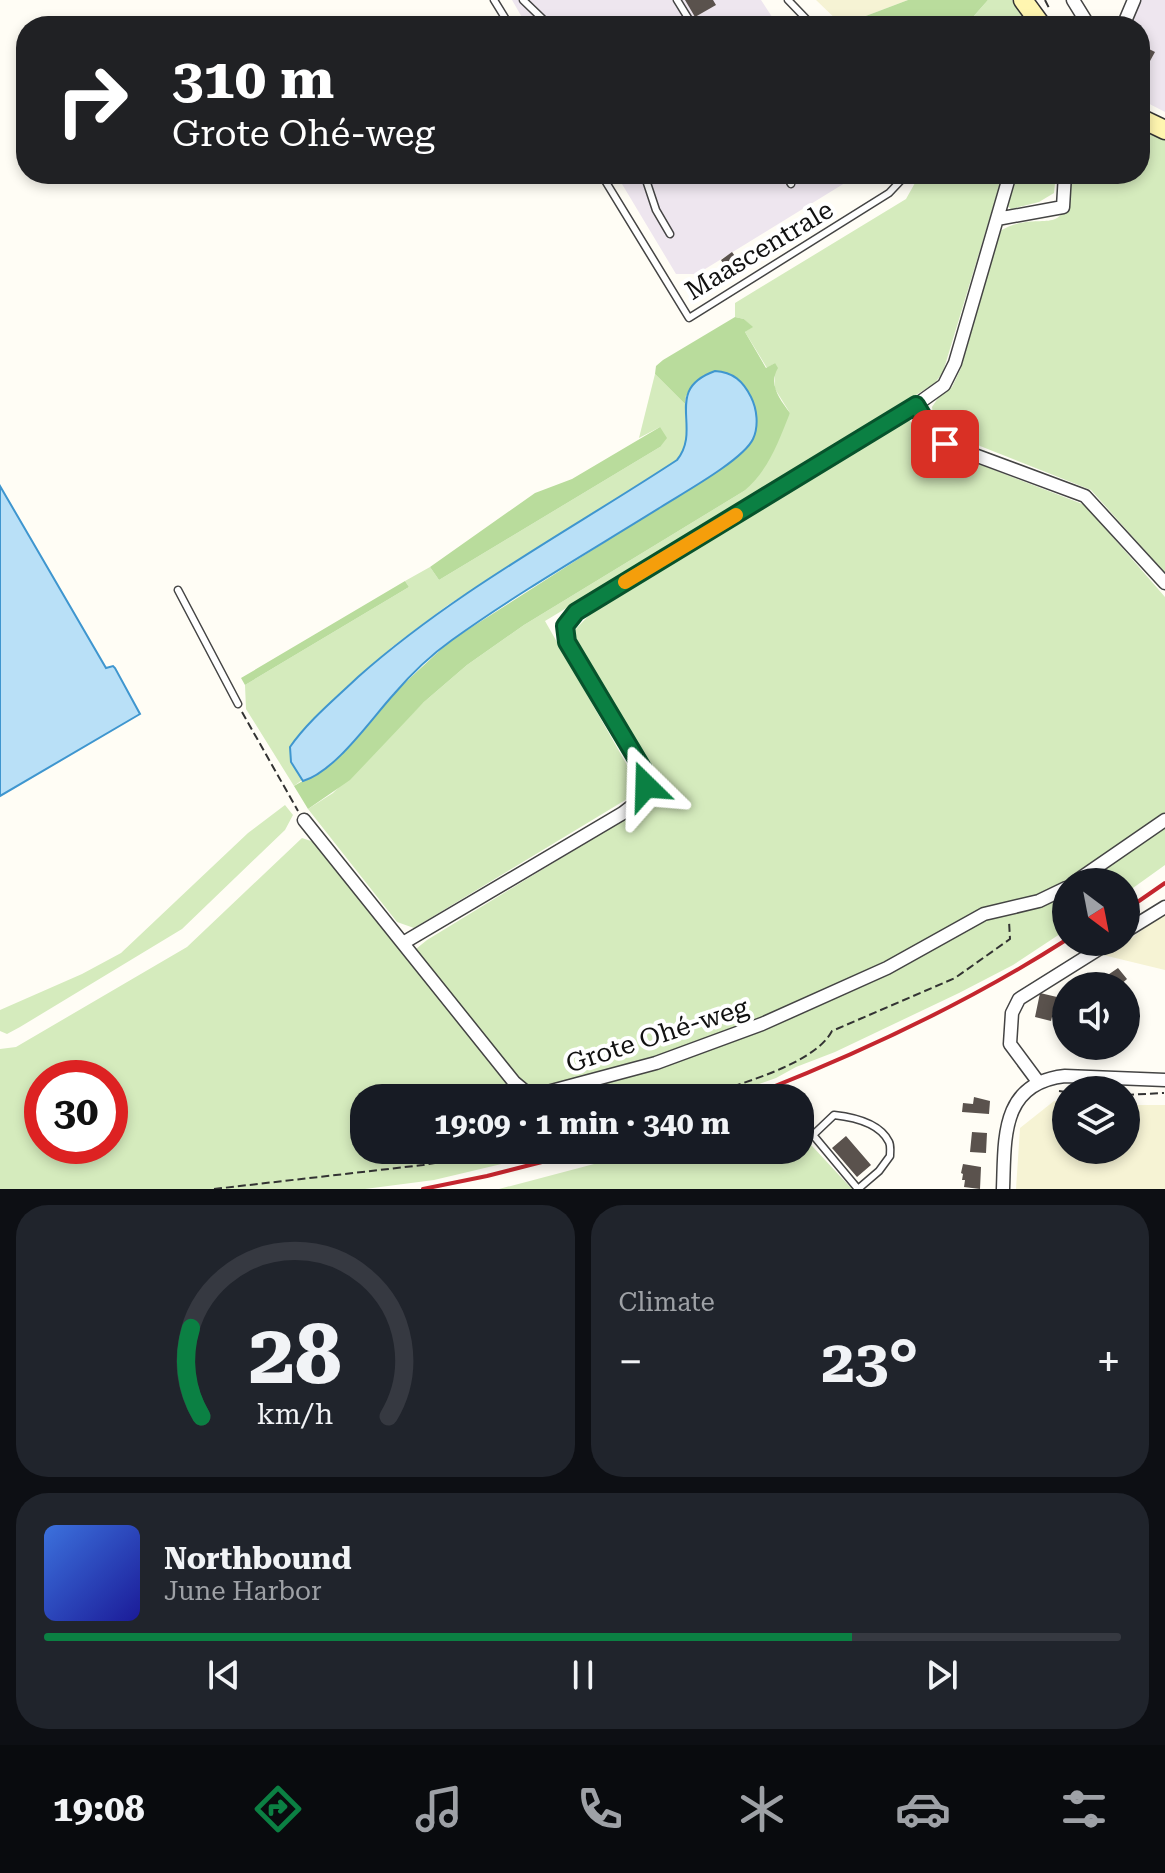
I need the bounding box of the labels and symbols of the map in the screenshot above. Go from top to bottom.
street label: Maascentrale [680,194,838,306]
pin [911,410,979,478]
position arrow [604,744,688,828]
north arrow [1052,868,1140,956]
street label: Grote Ohé-weg [562,991,752,1079]
speed limit sign: 30 [24,1060,128,1164]

